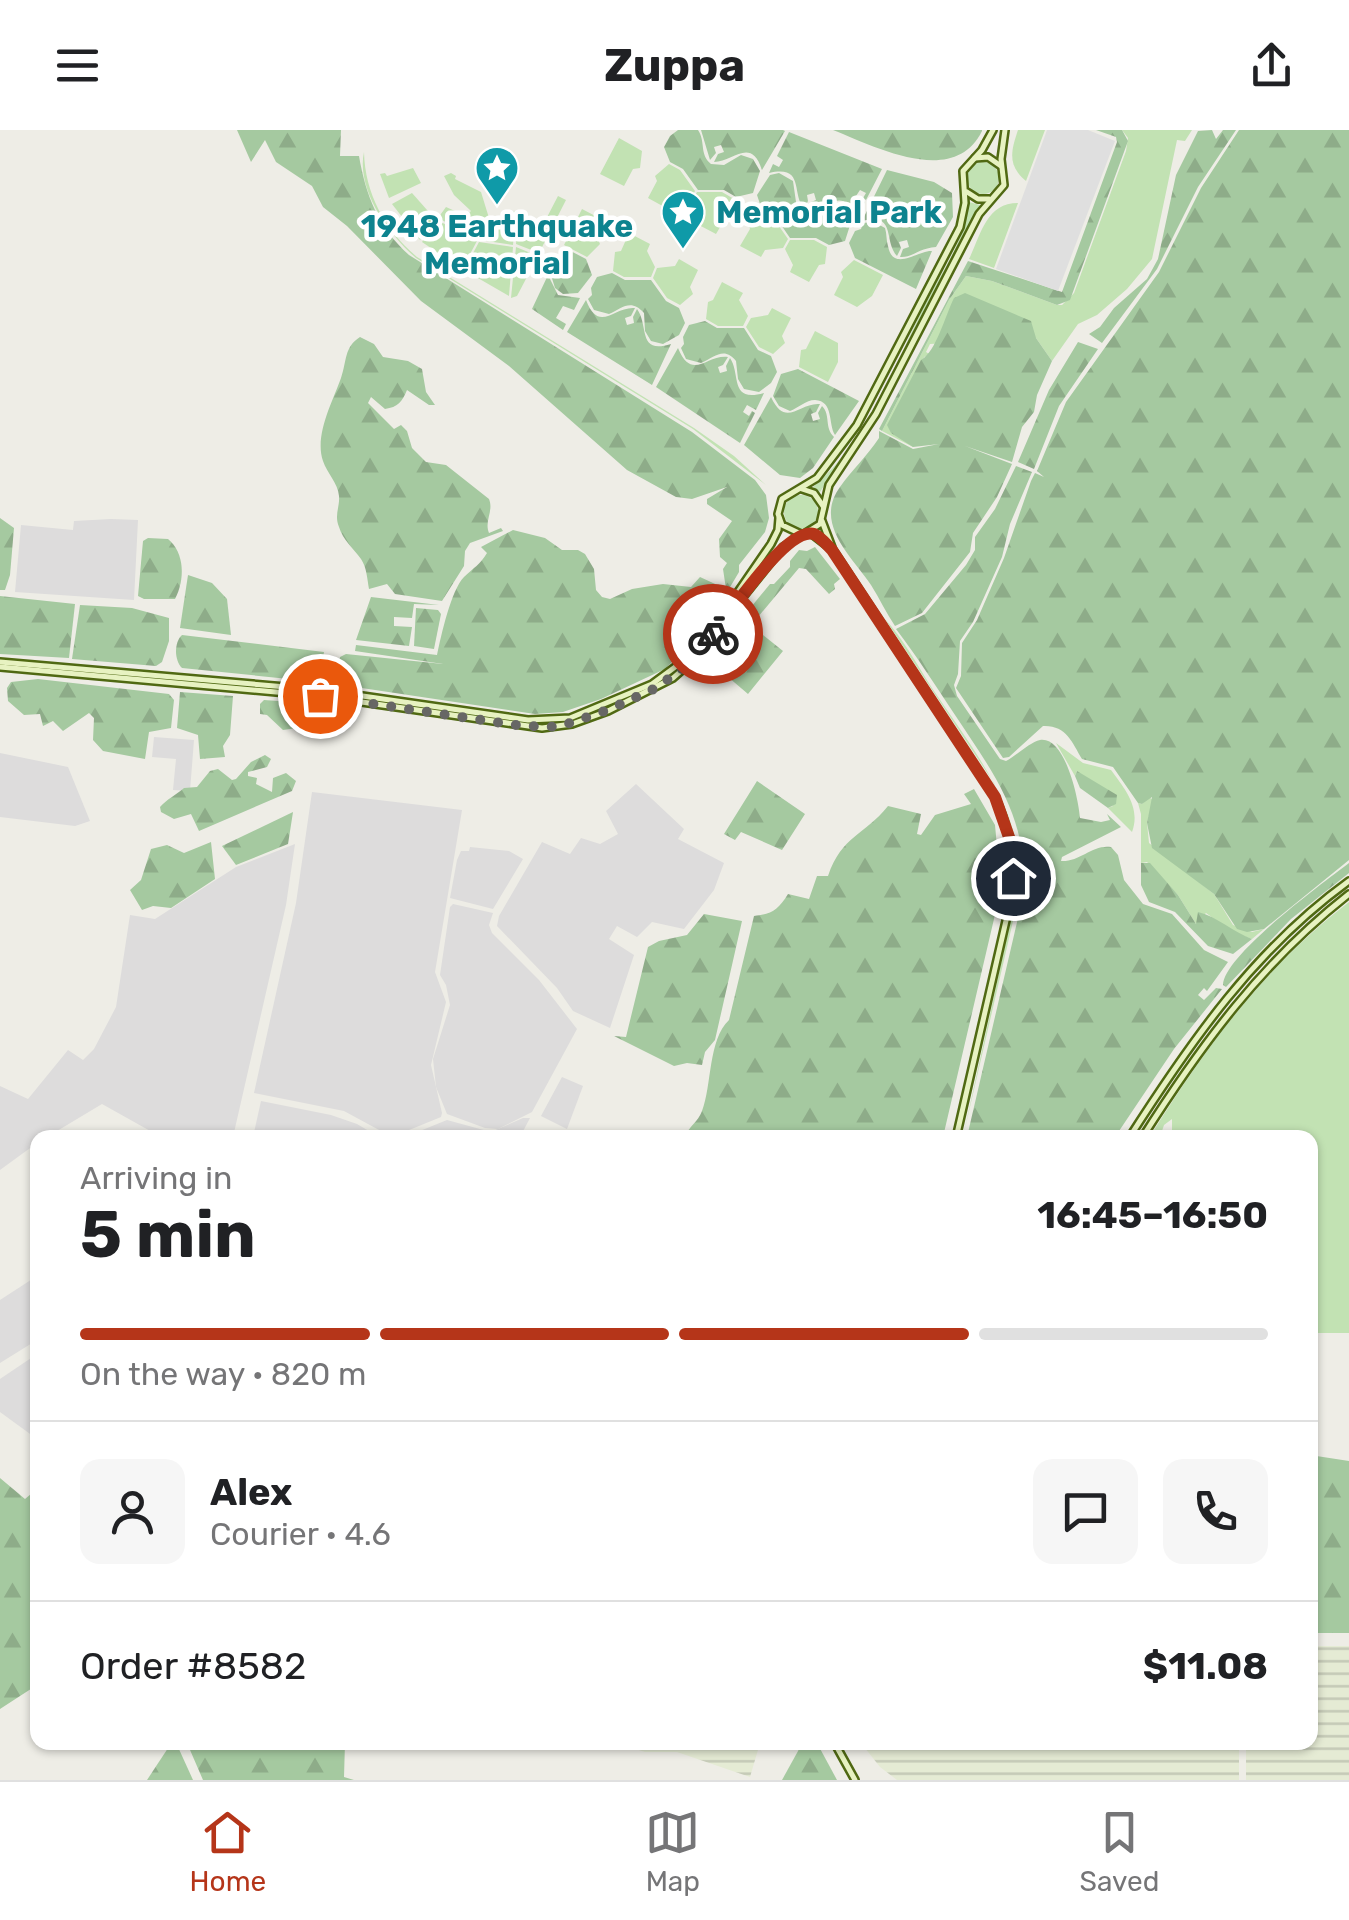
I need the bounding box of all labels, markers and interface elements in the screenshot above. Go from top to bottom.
icon: menu [50,38,105,93]
icon: share [1244,38,1299,93]
text: Zuppa [604,39,745,92]
place icon: 1948 Earthquake Memorial [474,145,520,206]
place icon: Memorial Park [660,189,706,250]
place label: Memorial Park [716,193,943,231]
place label: 1948 Earthquake Memorial [361,207,633,282]
courier [663,584,763,684]
icon: bike [686,607,741,662]
pin [278,654,363,739]
icon: bag [293,669,348,724]
pin [971,836,1056,921]
icon: home [986,851,1041,906]
text: Arriving in [80,1159,232,1197]
text: 16:45–16:50 [1037,1192,1268,1238]
text: 5 min [80,1196,256,1273]
text: On the way · 820 m [80,1355,367,1393]
button: person [80,1459,185,1564]
button: chat [1033,1459,1138,1564]
button: phone [1163,1459,1268,1564]
text: Alex [210,1469,292,1515]
text: Courier · 4.6 [210,1515,391,1553]
text: Order #8582 [80,1643,306,1689]
text: $11.08 [1143,1643,1268,1689]
tab: Home [190,1805,266,1898]
tab: Map [645,1805,700,1898]
tab: Saved [1079,1805,1159,1898]

